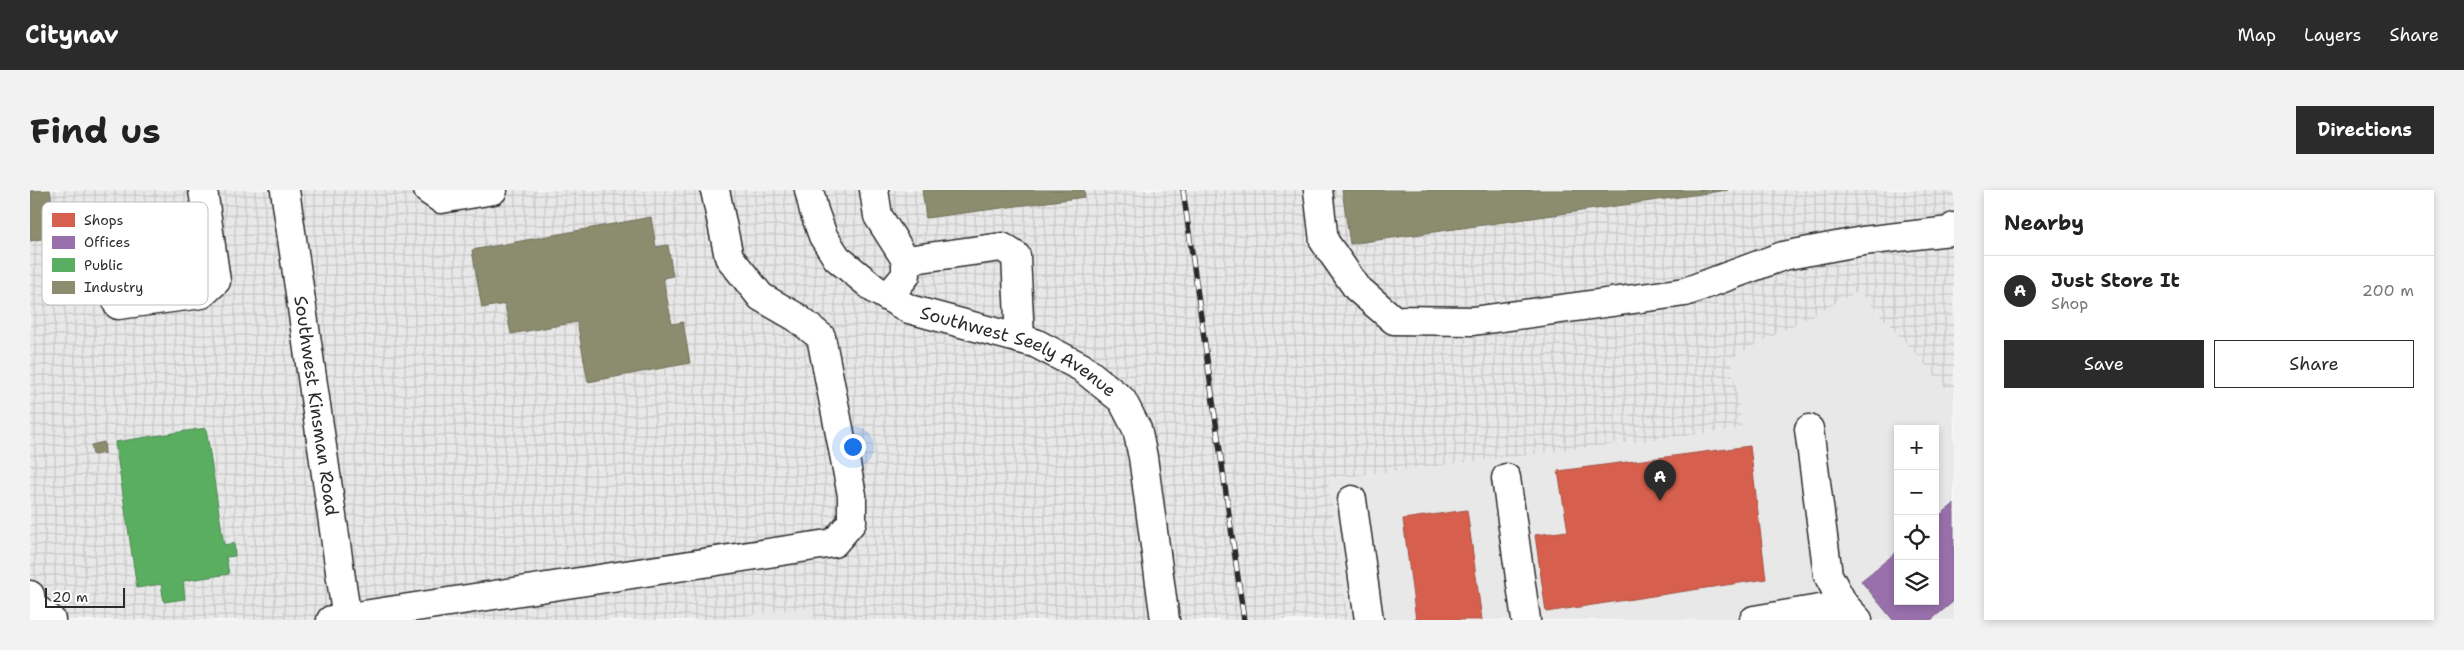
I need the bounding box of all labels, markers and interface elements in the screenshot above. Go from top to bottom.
text: Citynav [25,19,119,51]
text: Map [2238,23,2276,47]
text: Layers [2304,23,2361,47]
text: Share [2389,23,2439,47]
button: Directions [2296,106,2434,154]
text: Find us [30,107,161,154]
legend [42,202,208,305]
text: Nearby [2004,209,2084,237]
text: Shops [84,211,123,229]
text: Offices [84,233,130,251]
text: Public [84,256,123,274]
text: Just Store It [2051,268,2180,293]
text: Industry [84,278,143,296]
text: A [2014,280,2026,301]
text: 200 m [2362,280,2414,301]
text: Shop [2051,293,2088,314]
street label: Southwest Kinsman Road [288,294,344,517]
street label: Southwest Seely Avenue [918,301,1121,403]
button: Save [2004,340,2204,388]
button: Share [2214,340,2414,388]
map controls [1894,425,1939,605]
button: + [1894,425,1939,470]
your location [840,434,866,460]
pin: A [1644,460,1676,501]
button: − [1894,470,1939,515]
button: locate [1894,515,1939,560]
button: layers [1894,560,1939,605]
scale bar [45,585,125,608]
text: 20 m [52,588,88,606]

